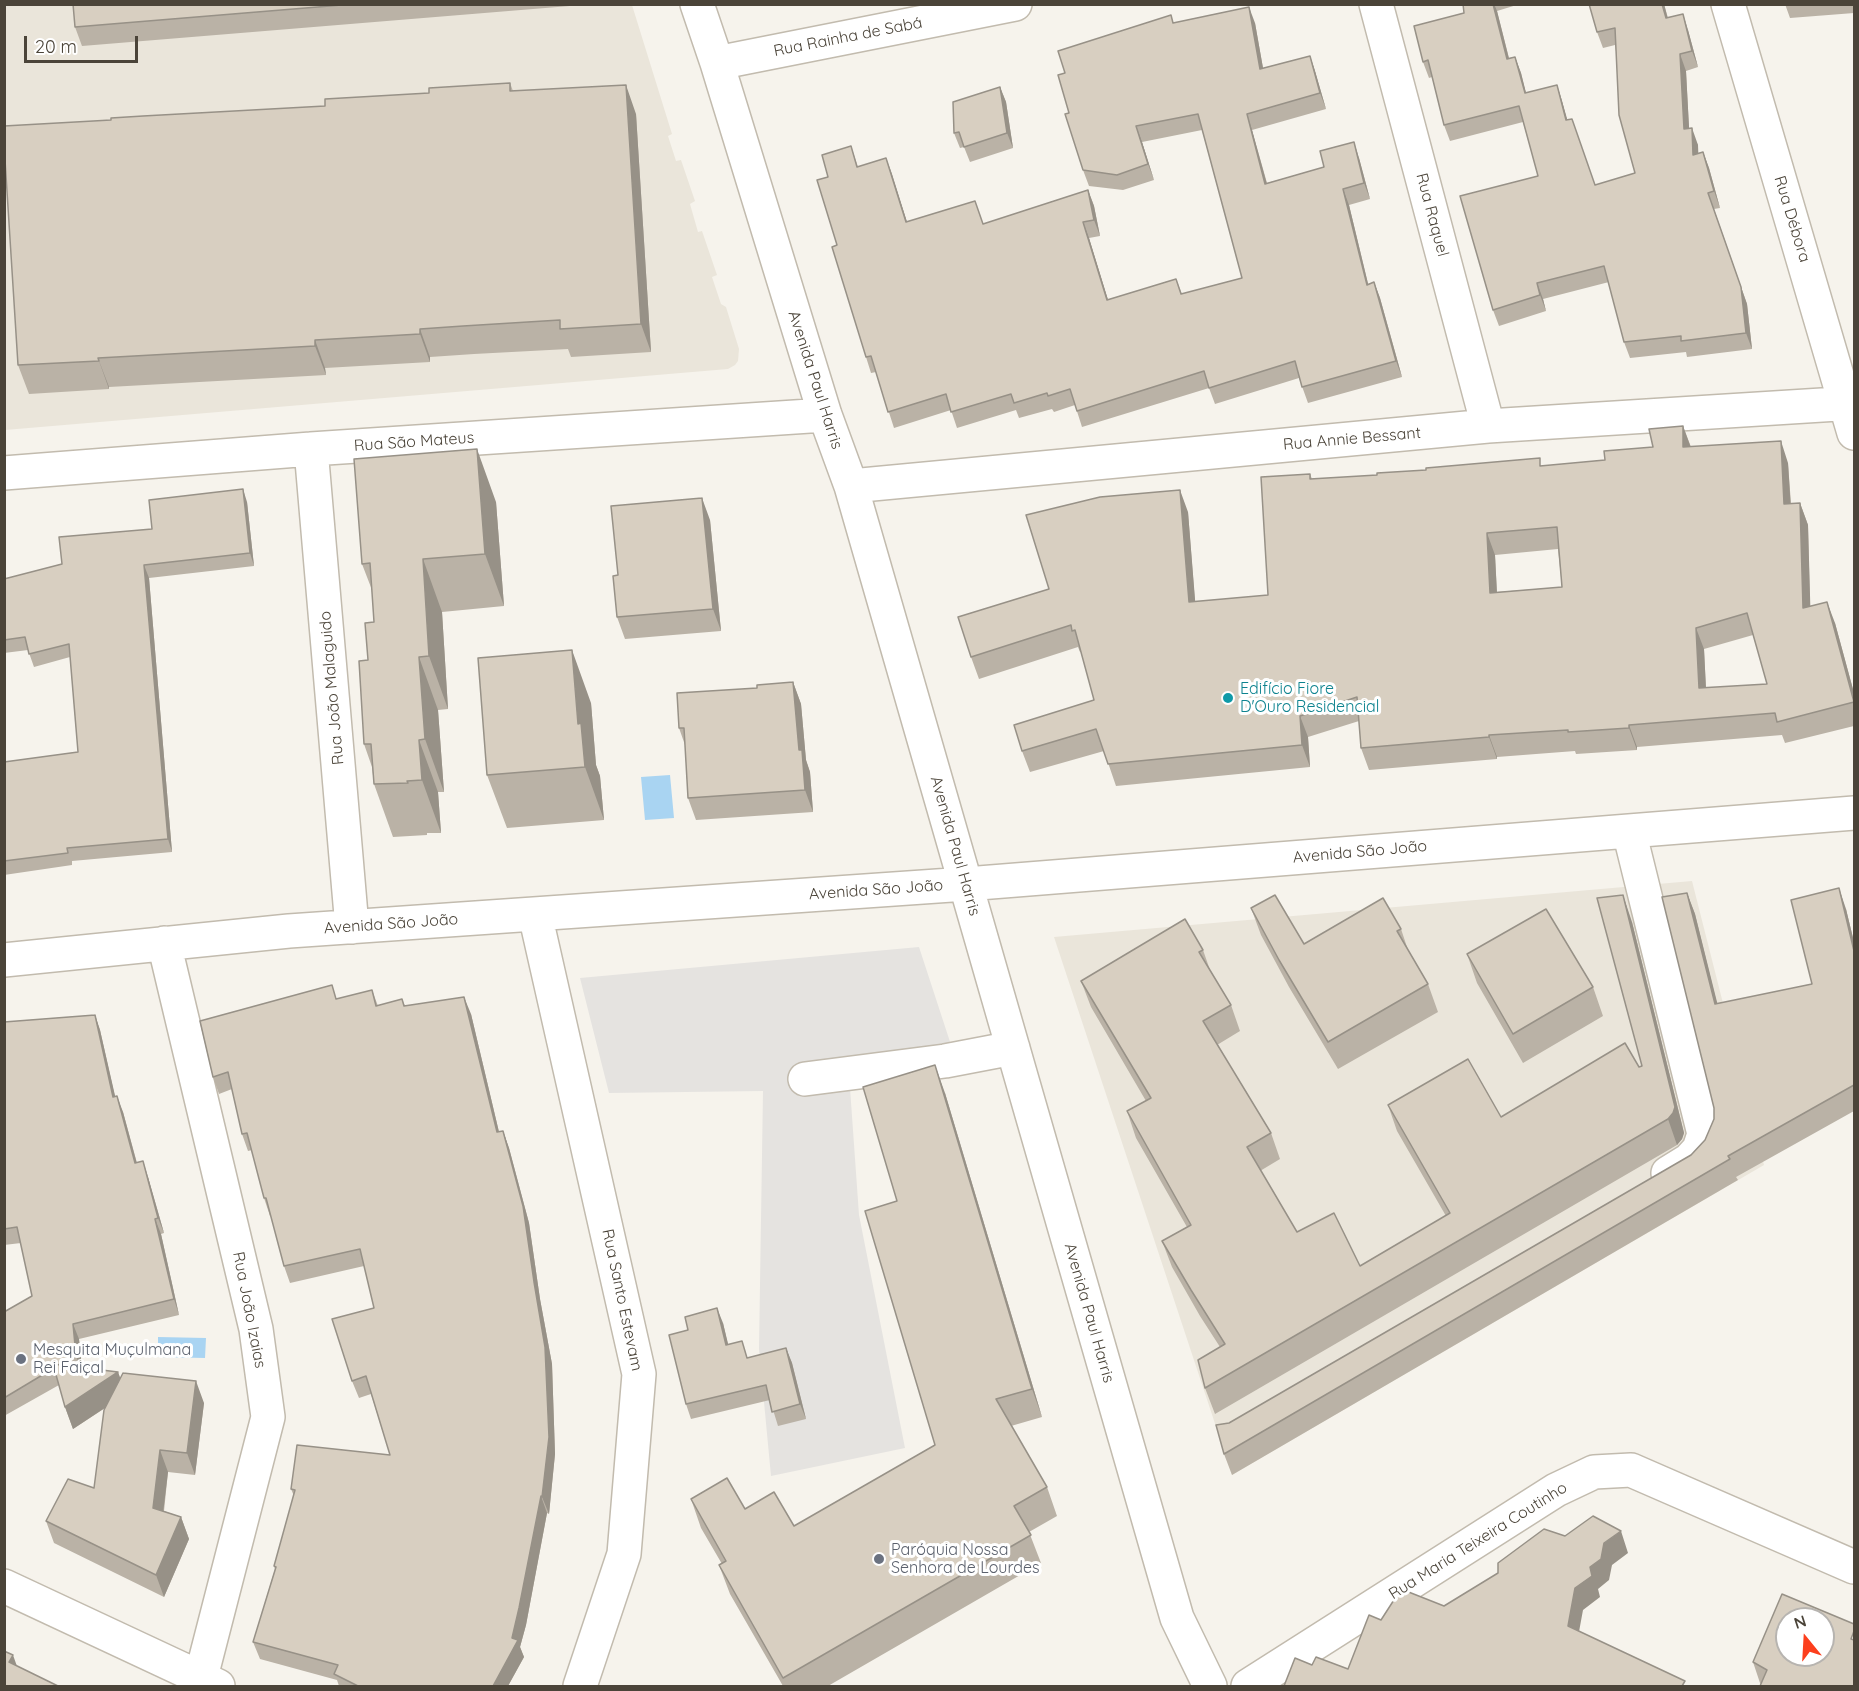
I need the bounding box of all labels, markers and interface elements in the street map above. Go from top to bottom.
street label: Rua Rainha de Sabá [772,13,924,61]
scale bar [27,24,141,62]
text: 20 m [35,35,77,58]
street label: Rua Raquel [1412,171,1452,259]
street label: Rua Débora [1770,173,1814,265]
street label: Avenida Paul Harris [784,308,846,452]
street label: Rua Annie Bessant [1282,423,1422,455]
street label: Rua São Mateus [353,428,475,456]
street label: Rua João Malaguido [316,610,348,766]
place label: Edifício Fiore D'Ouro Residencial [1240,679,1379,717]
marker: Edifício Fiore D'Ouro Residencial [1221,691,1235,705]
street label: Avenida Paul Harris [926,774,984,918]
street label: Avenida São João [1292,837,1428,867]
street label: Avenida São João [808,876,944,904]
street label: Avenida São João [323,910,459,938]
street label: Rua Santo Estevam [598,1227,646,1373]
street label: Avenida Paul Harris [1060,1241,1118,1385]
street label: Rua João Izaias [228,1250,270,1370]
place label: Mesquita Muçulmana Rei Faiçal [33,1340,191,1378]
marker: Mesquita Muçulmana Rei Faiçal [14,1352,28,1366]
street label: Rua Maria Teixeira Coutinho [1385,1478,1571,1604]
place label: Paróquia Nossa Senhora de Lourdes [891,1540,1039,1578]
marker: Paróquia Nossa Senhora de Lourdes [872,1552,886,1566]
north arrow [1775,1607,1835,1667]
text: N [1791,1610,1809,1633]

